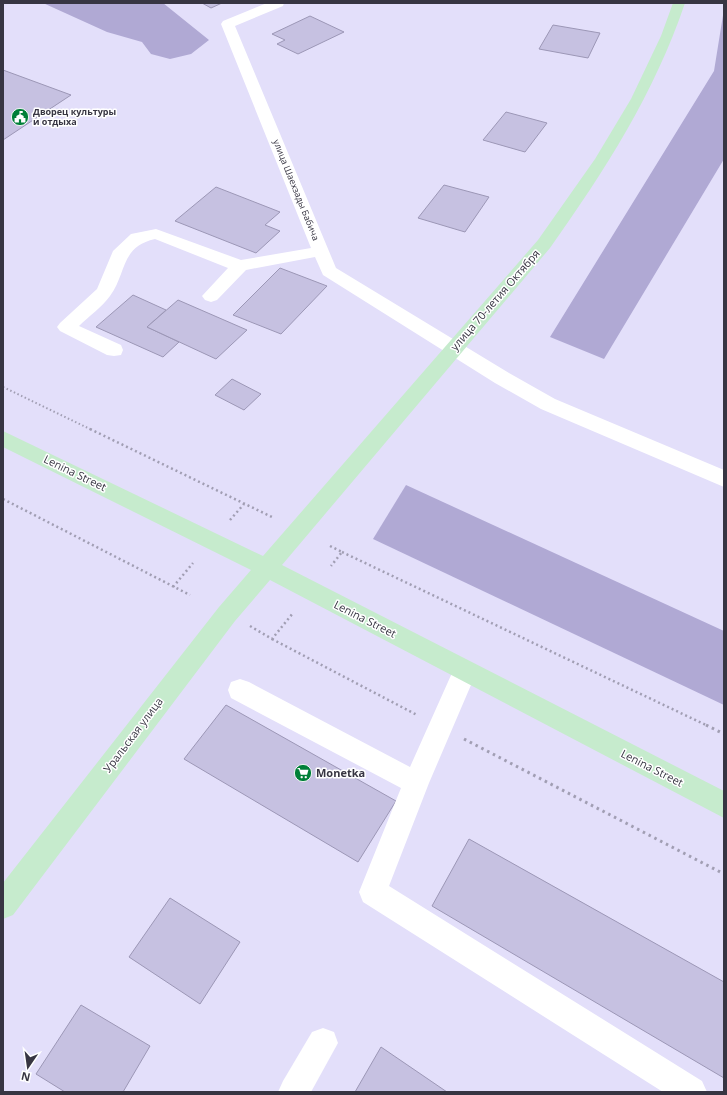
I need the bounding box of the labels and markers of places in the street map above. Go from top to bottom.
place label: Дворец культуры и отдыха [33,105,116,128]
public building icon: Дворец культуры и отдыха [10,107,30,127]
supermarket icon: Monetka [293,763,313,783]
place label: Monetka [316,765,365,780]

